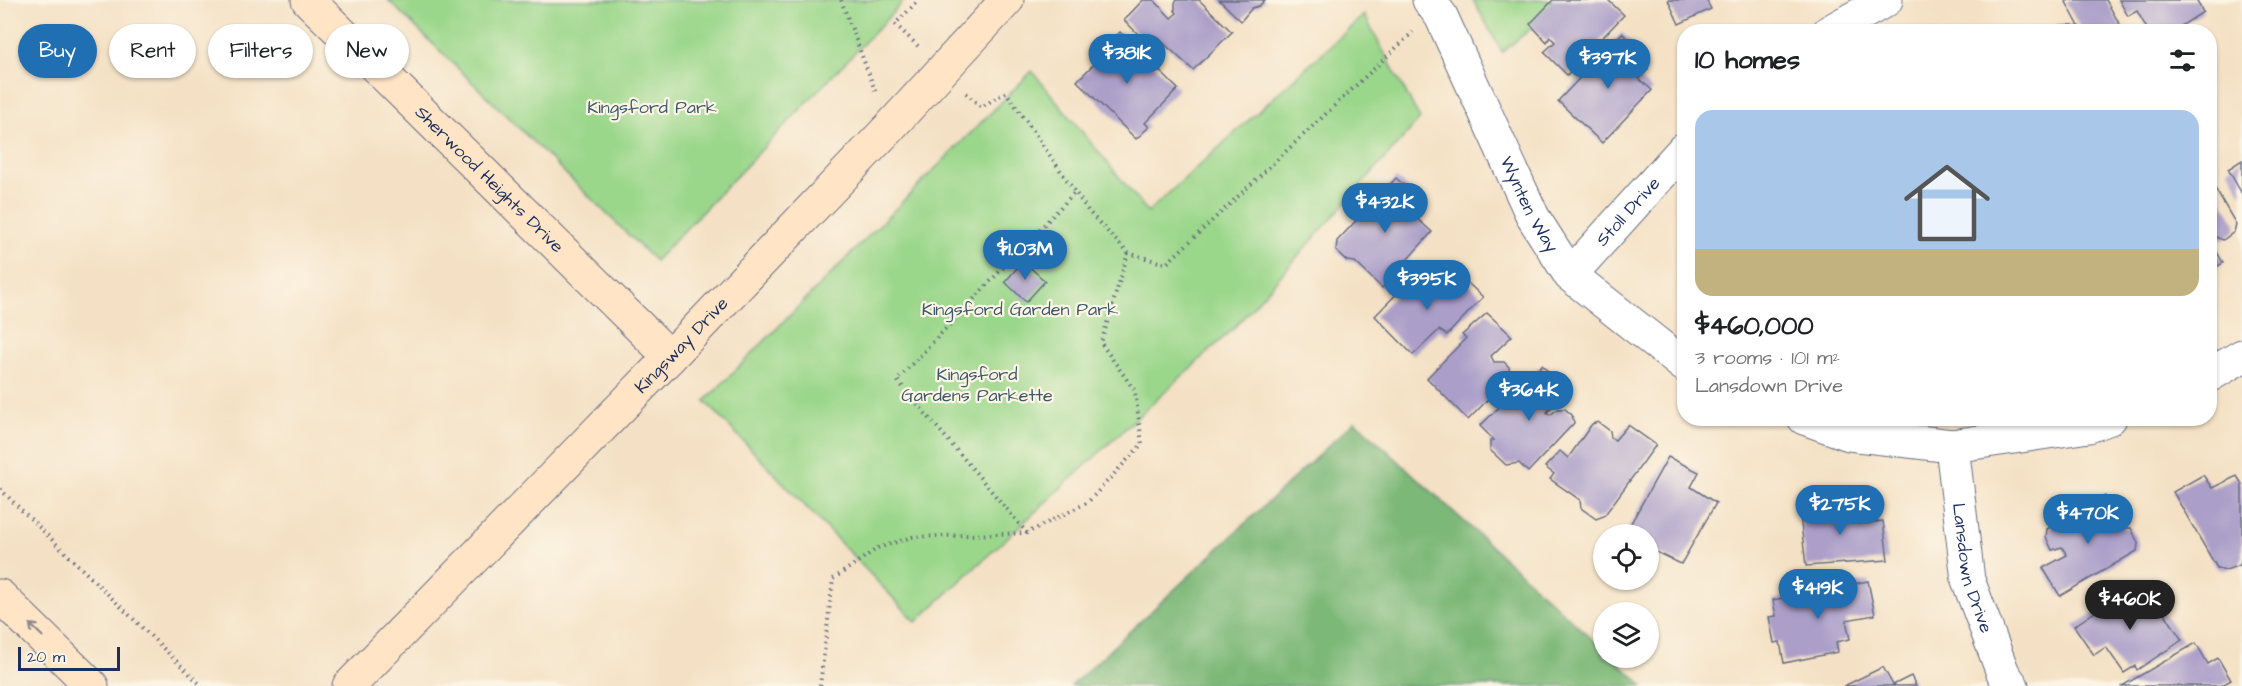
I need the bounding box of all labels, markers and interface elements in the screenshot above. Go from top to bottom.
chip: Buy [18,24,97,78]
chip: Rent [109,24,196,78]
chip: Filters [208,24,313,78]
chip: New [325,24,409,78]
pin: $381K [1085,34,1169,85]
text: $381K [1103,39,1151,67]
pin: $397K [1566,39,1650,90]
text: 10 homes [1695,42,1800,78]
text: $397K [1579,44,1637,72]
icon: filters [2166,44,2199,77]
park label: Kingsford Park [587,95,717,121]
street label: Sherwood Heights Drive [409,100,569,259]
icon: home [1893,149,2001,257]
street label: Wynten Way [1494,152,1564,258]
street label: Stoll Drive [1590,171,1666,252]
pin: $432K [1343,183,1427,234]
text: $432K [1356,188,1414,216]
pin: $1.03M [976,230,1074,281]
text: $1.03M [997,235,1053,263]
pin: $395K [1385,260,1469,311]
text: $395K [1398,265,1456,293]
street label: Kingsway Drive [629,291,734,399]
park label: Kingsford Garden Park [922,297,1118,323]
text: $460,000 [1695,308,1814,344]
text: 3 rooms · 101 m² [1695,344,1840,372]
park label: Kingsford Gardens Parkette [901,362,1053,408]
pin: $364K [1487,371,1571,422]
text: Lansdown Drive [1695,372,1843,400]
text: $364K [1499,376,1559,404]
pin: $275K [1798,485,1882,536]
text: $275K [1809,490,1871,518]
pin: $470K [2046,494,2130,545]
text: $470K [2057,499,2119,527]
street label: Lansdown Drive [1946,502,1999,637]
map controls [1593,524,1659,668]
button: locate [1593,524,1659,590]
pin: $419K [1776,569,1860,620]
text: $419K [1793,574,1843,602]
pin: $460K [2088,580,2172,631]
text: $460K [2099,585,2161,613]
button: layers [1593,602,1659,668]
one-way arrow [28,623,43,638]
scale bar [18,644,120,672]
text: 20 m [27,646,65,668]

